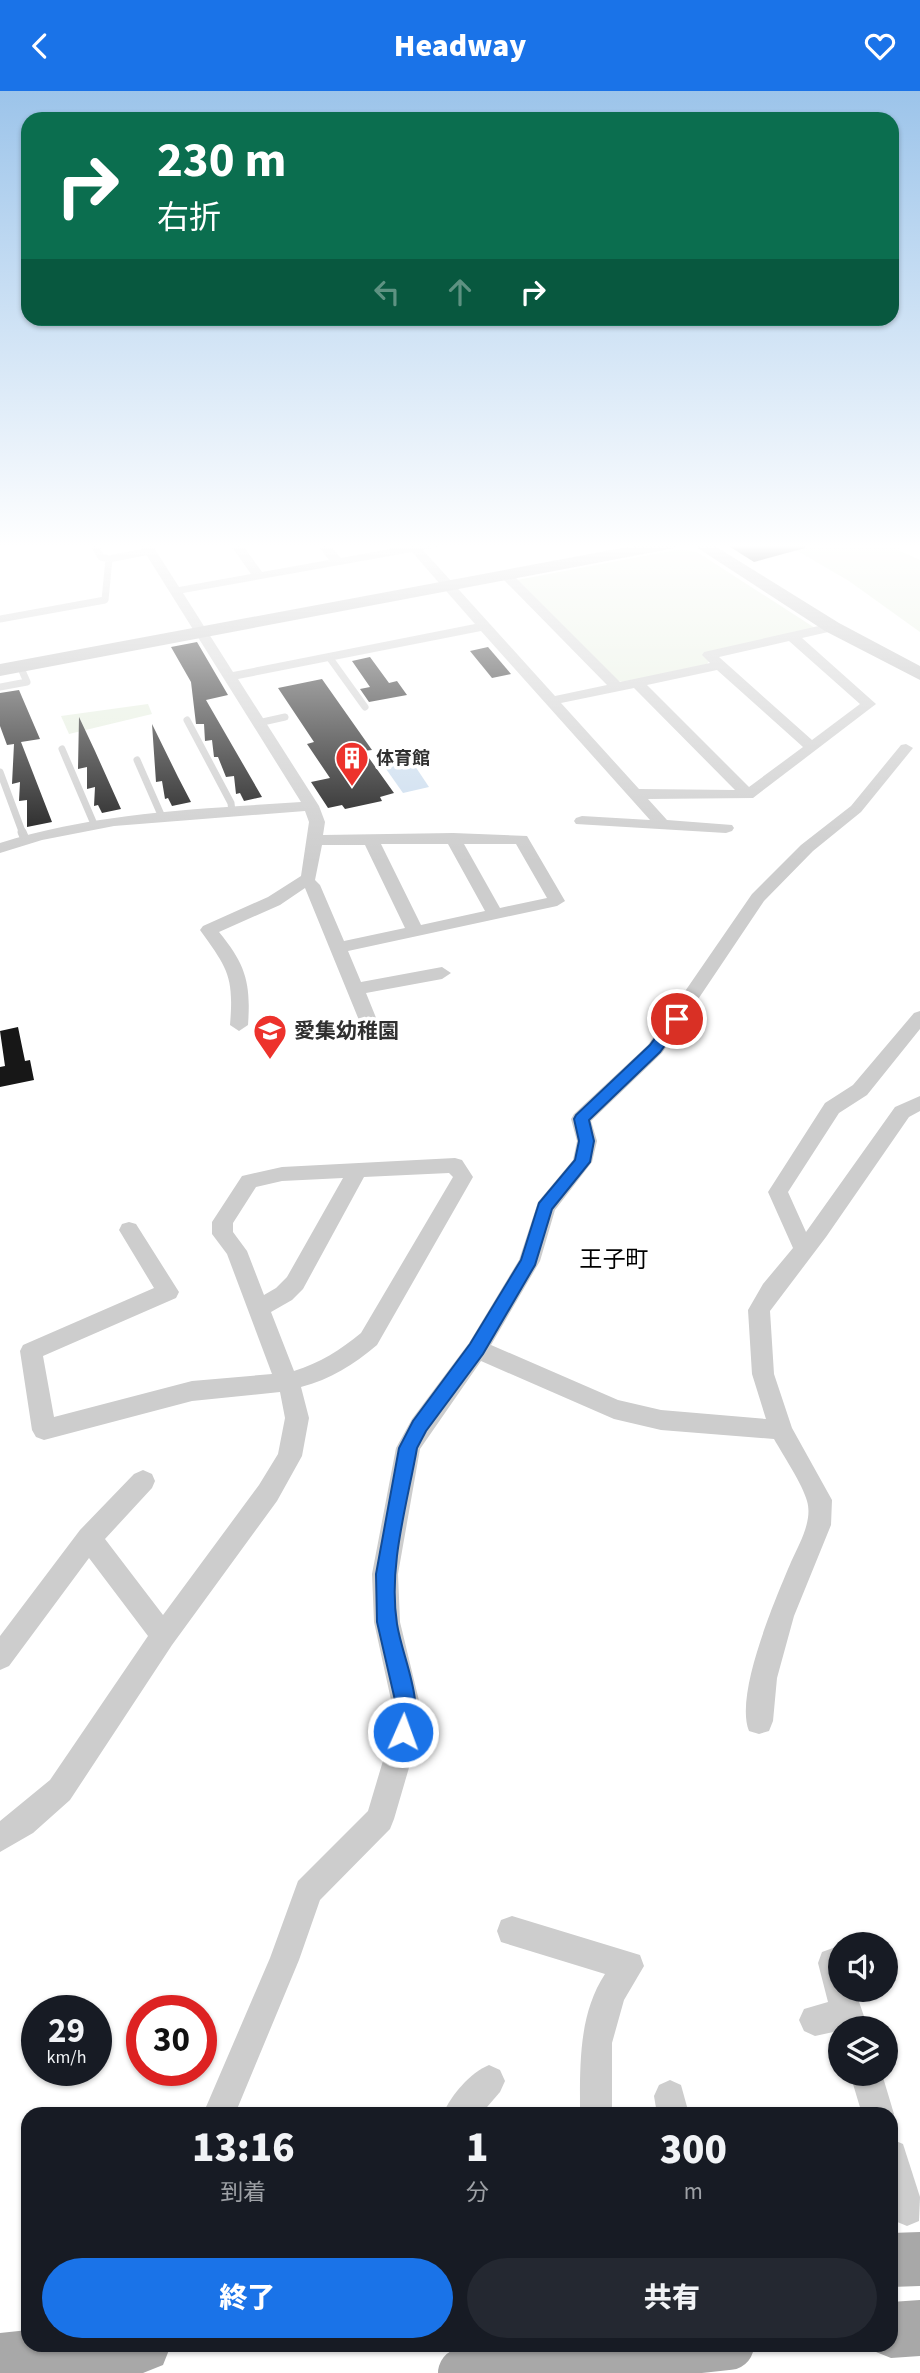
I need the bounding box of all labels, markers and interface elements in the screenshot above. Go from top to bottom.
text: Headway [394,23,526,69]
icon: back [21,27,59,65]
icon: heart [861,27,899,65]
text: 230 m [157,126,286,196]
icon: right [42,140,133,231]
text: 右折 [157,195,221,241]
icon: left [368,273,406,311]
icon: ahead [441,273,479,311]
icon: right [514,273,552,311]
building icon: 体育館 [333,739,371,788]
place label: 体育館 [376,746,430,771]
pin [647,989,707,1049]
icon: arrive [658,1000,696,1038]
school or university icon: 愛集幼稚園 [251,1012,289,1061]
place label: 愛集幼稚園 [294,1016,399,1046]
district label: 王子町 [580,1243,649,1276]
position arrow [366,1695,440,1769]
map controls [828,1932,898,2086]
button: sound [828,1932,898,2002]
speed limit sign: 30 [126,1995,217,2086]
text: 29 [48,2006,85,2056]
button: layers [828,2016,898,2086]
text: km/h [47,2045,86,2070]
text: 13:16 [192,2118,295,2178]
text: 1 [466,2118,488,2178]
text: 300 [660,2120,727,2180]
text: m [684,2175,703,2208]
text: 到着 [220,2176,266,2209]
text: 分 [466,2176,489,2209]
button: 終了 [42,2258,453,2338]
button: 共有 [467,2258,877,2338]

